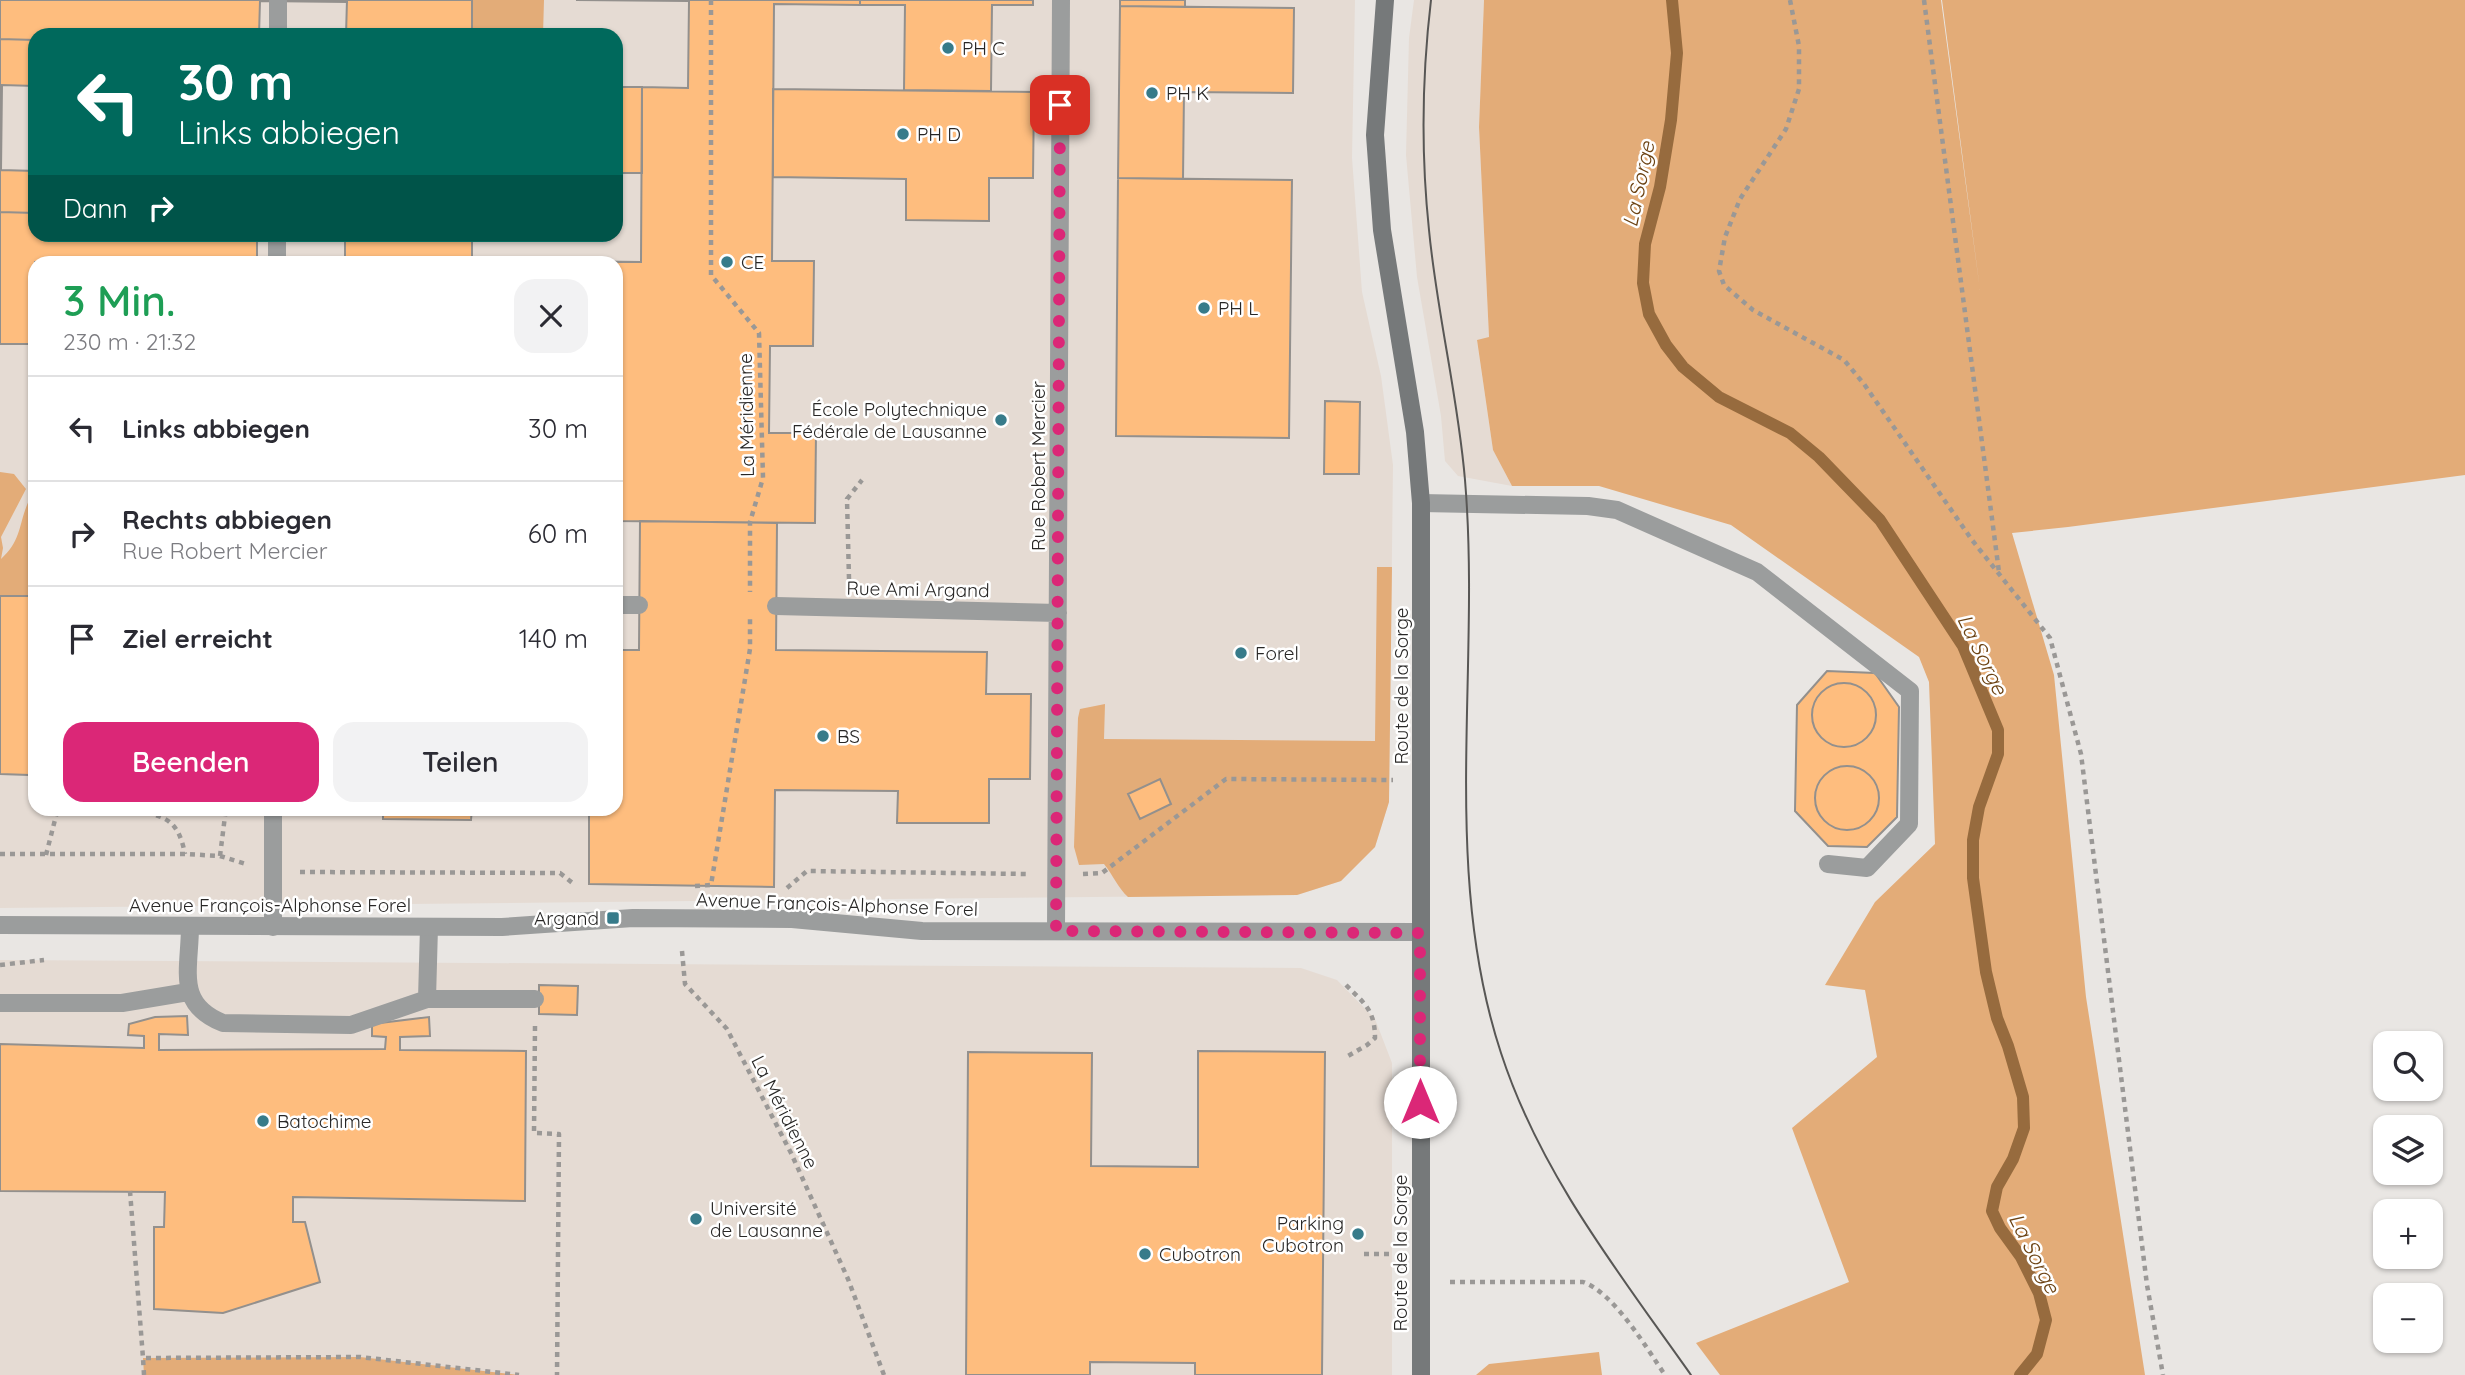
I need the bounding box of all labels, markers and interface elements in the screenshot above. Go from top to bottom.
place label: PH C [962,36,1005,60]
marker: PH C [940,40,956,56]
text: 30 m [178,51,293,112]
icon: left [63,56,154,147]
pin [1030,75,1090,135]
place label: PH K [1166,81,1209,105]
marker: PH K [1144,85,1160,101]
icon: arrive [1041,86,1079,124]
text: Links abbiegen [178,112,400,152]
place label: PH D [917,122,961,146]
marker: PH D [895,126,911,142]
water label: La Sorge [1616,138,1660,229]
icon: right [142,189,180,227]
text: Dann [63,192,128,225]
place label: CE [741,250,764,274]
marker: CE [719,254,735,270]
text: 3 Min. [63,274,175,327]
button: close [514,279,588,353]
place label: PH L [1218,296,1258,320]
marker: PH L [1196,300,1212,316]
text: 230 m · 21:32 [63,327,196,356]
street label: La Méridienne [733,353,759,477]
street label: Rue Robert Mercier [1026,380,1050,551]
place label: École Polytechnique Fédérale de Lausanne [792,397,987,443]
icon: left [63,410,101,448]
text: Links abbiegen [122,412,310,445]
text: 30 m [528,412,588,445]
marker: École Polytechnique Fédérale de Lausanne [993,412,1009,428]
text: Rechts abbiegen [122,503,332,536]
icon: right [63,515,101,553]
text: 60 m [528,517,588,550]
text: Rue Robert Mercier [122,536,328,565]
street label: Rue Ami Argand [846,576,990,602]
street label: Route de la Sorge [1389,607,1413,765]
water label: La Sorge [1952,609,2014,700]
icon: arrive [63,620,101,658]
text: Ziel erreicht [122,622,273,655]
text: 140 m [519,622,588,655]
place label: Forel [1255,641,1299,665]
marker: Forel [1233,645,1249,661]
button: Beenden [63,722,319,802]
button: Teilen [333,722,588,802]
place label: BS [837,724,860,748]
marker: BS [815,728,831,744]
street label: Avenue François-Alphonse Forel [696,887,978,921]
street label: Avenue François-Alphonse Forel [129,893,411,917]
place label: Argand [534,906,599,930]
marker: Argand [605,910,621,926]
map controls [2373,1031,2443,1353]
button: search [2373,1031,2443,1101]
street label: La Méridienne [746,1051,824,1173]
position arrow [1383,1065,1457,1139]
place label: Batochime [277,1109,371,1133]
marker: Batochime [255,1113,271,1129]
button: layers [2373,1115,2443,1185]
street label: Route de la Sorge [1388,1174,1412,1332]
place label: Université de Lausanne [710,1196,823,1242]
button: + [2373,1199,2443,1269]
water label: La Sorge [2004,1209,2067,1298]
marker: Université de Lausanne [688,1211,704,1227]
place label: Parking Cubotron [1262,1211,1344,1257]
marker: Parking Cubotron [1350,1226,1366,1242]
place label: Cubotron [1159,1242,1241,1266]
marker: Cubotron [1137,1246,1153,1262]
button: − [2373,1283,2443,1353]

